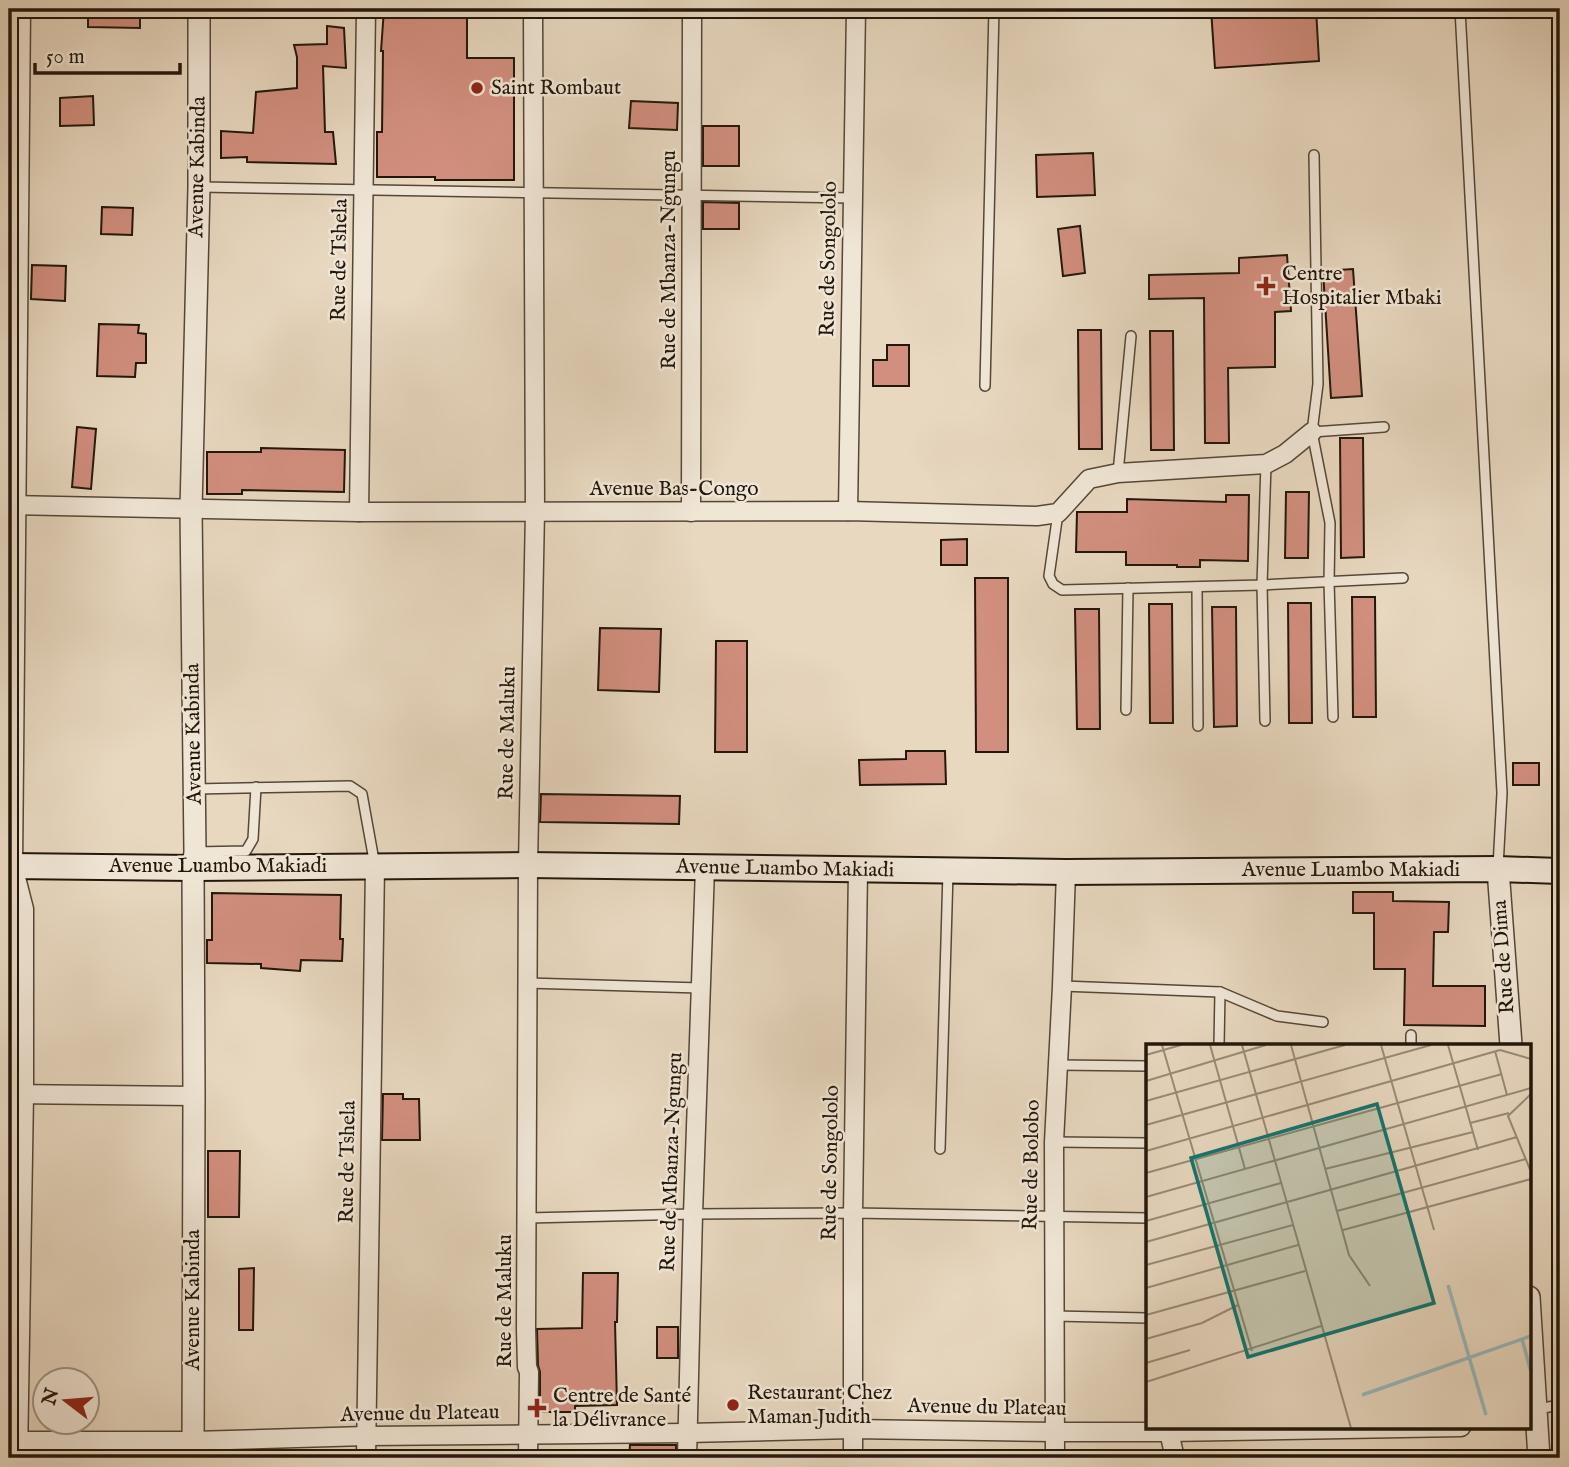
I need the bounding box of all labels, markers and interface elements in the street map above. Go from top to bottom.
scale bar [35,32,180,76]
text: 50 m [46,44,85,71]
place label: Saint Rombaut [491,75,621,102]
marker: Saint Rombaut [469,80,485,96]
street label: Avenue Kabinda [183,95,213,239]
street label: Rue de Mbanza-Ngungu [656,150,683,370]
street label: Rue de Songololo [814,181,844,337]
street label: Rue de Tshela [325,197,355,322]
place label: Centre Hospitalier Mbaki [1282,261,1442,312]
marker: Centre Hospitalier Mbaki [1256,276,1276,296]
street label: Avenue Bas-Congo [589,476,758,503]
street label: Avenue Kabinda [179,662,209,806]
street label: Rue de Maluku [493,666,523,800]
street label: Avenue Luambo Makiadi [108,853,327,880]
street label: Avenue Luambo Makiadi [675,854,894,884]
street label: Avenue Luambo Makiadi [1241,857,1460,884]
street label: Rue de Dima [1486,898,1521,1015]
inset map [1146,1044,1530,1428]
street label: Rue de Mbanza-Ngungu [655,1052,689,1272]
street label: Rue de Songololo [816,1085,846,1241]
street label: Rue de Tshela [333,1099,363,1224]
street label: Rue de Bolobo [1017,1099,1047,1231]
street label: Avenue Kabinda [180,1228,207,1372]
street label: Rue de Maluku [492,1234,519,1368]
north arrow [32,1366,102,1436]
place label: Restaurant Chez Maman Judith [747,1380,893,1431]
place label: Centre de Santé la Délivrance [553,1383,692,1434]
text: N [38,1385,66,1409]
street label: Avenue du Plateau [906,1393,1067,1423]
marker: Restaurant Chez Maman Judith [725,1397,741,1413]
marker: Centre de Santé la Délivrance [527,1398,547,1418]
street label: Avenue du Plateau [339,1399,500,1429]

